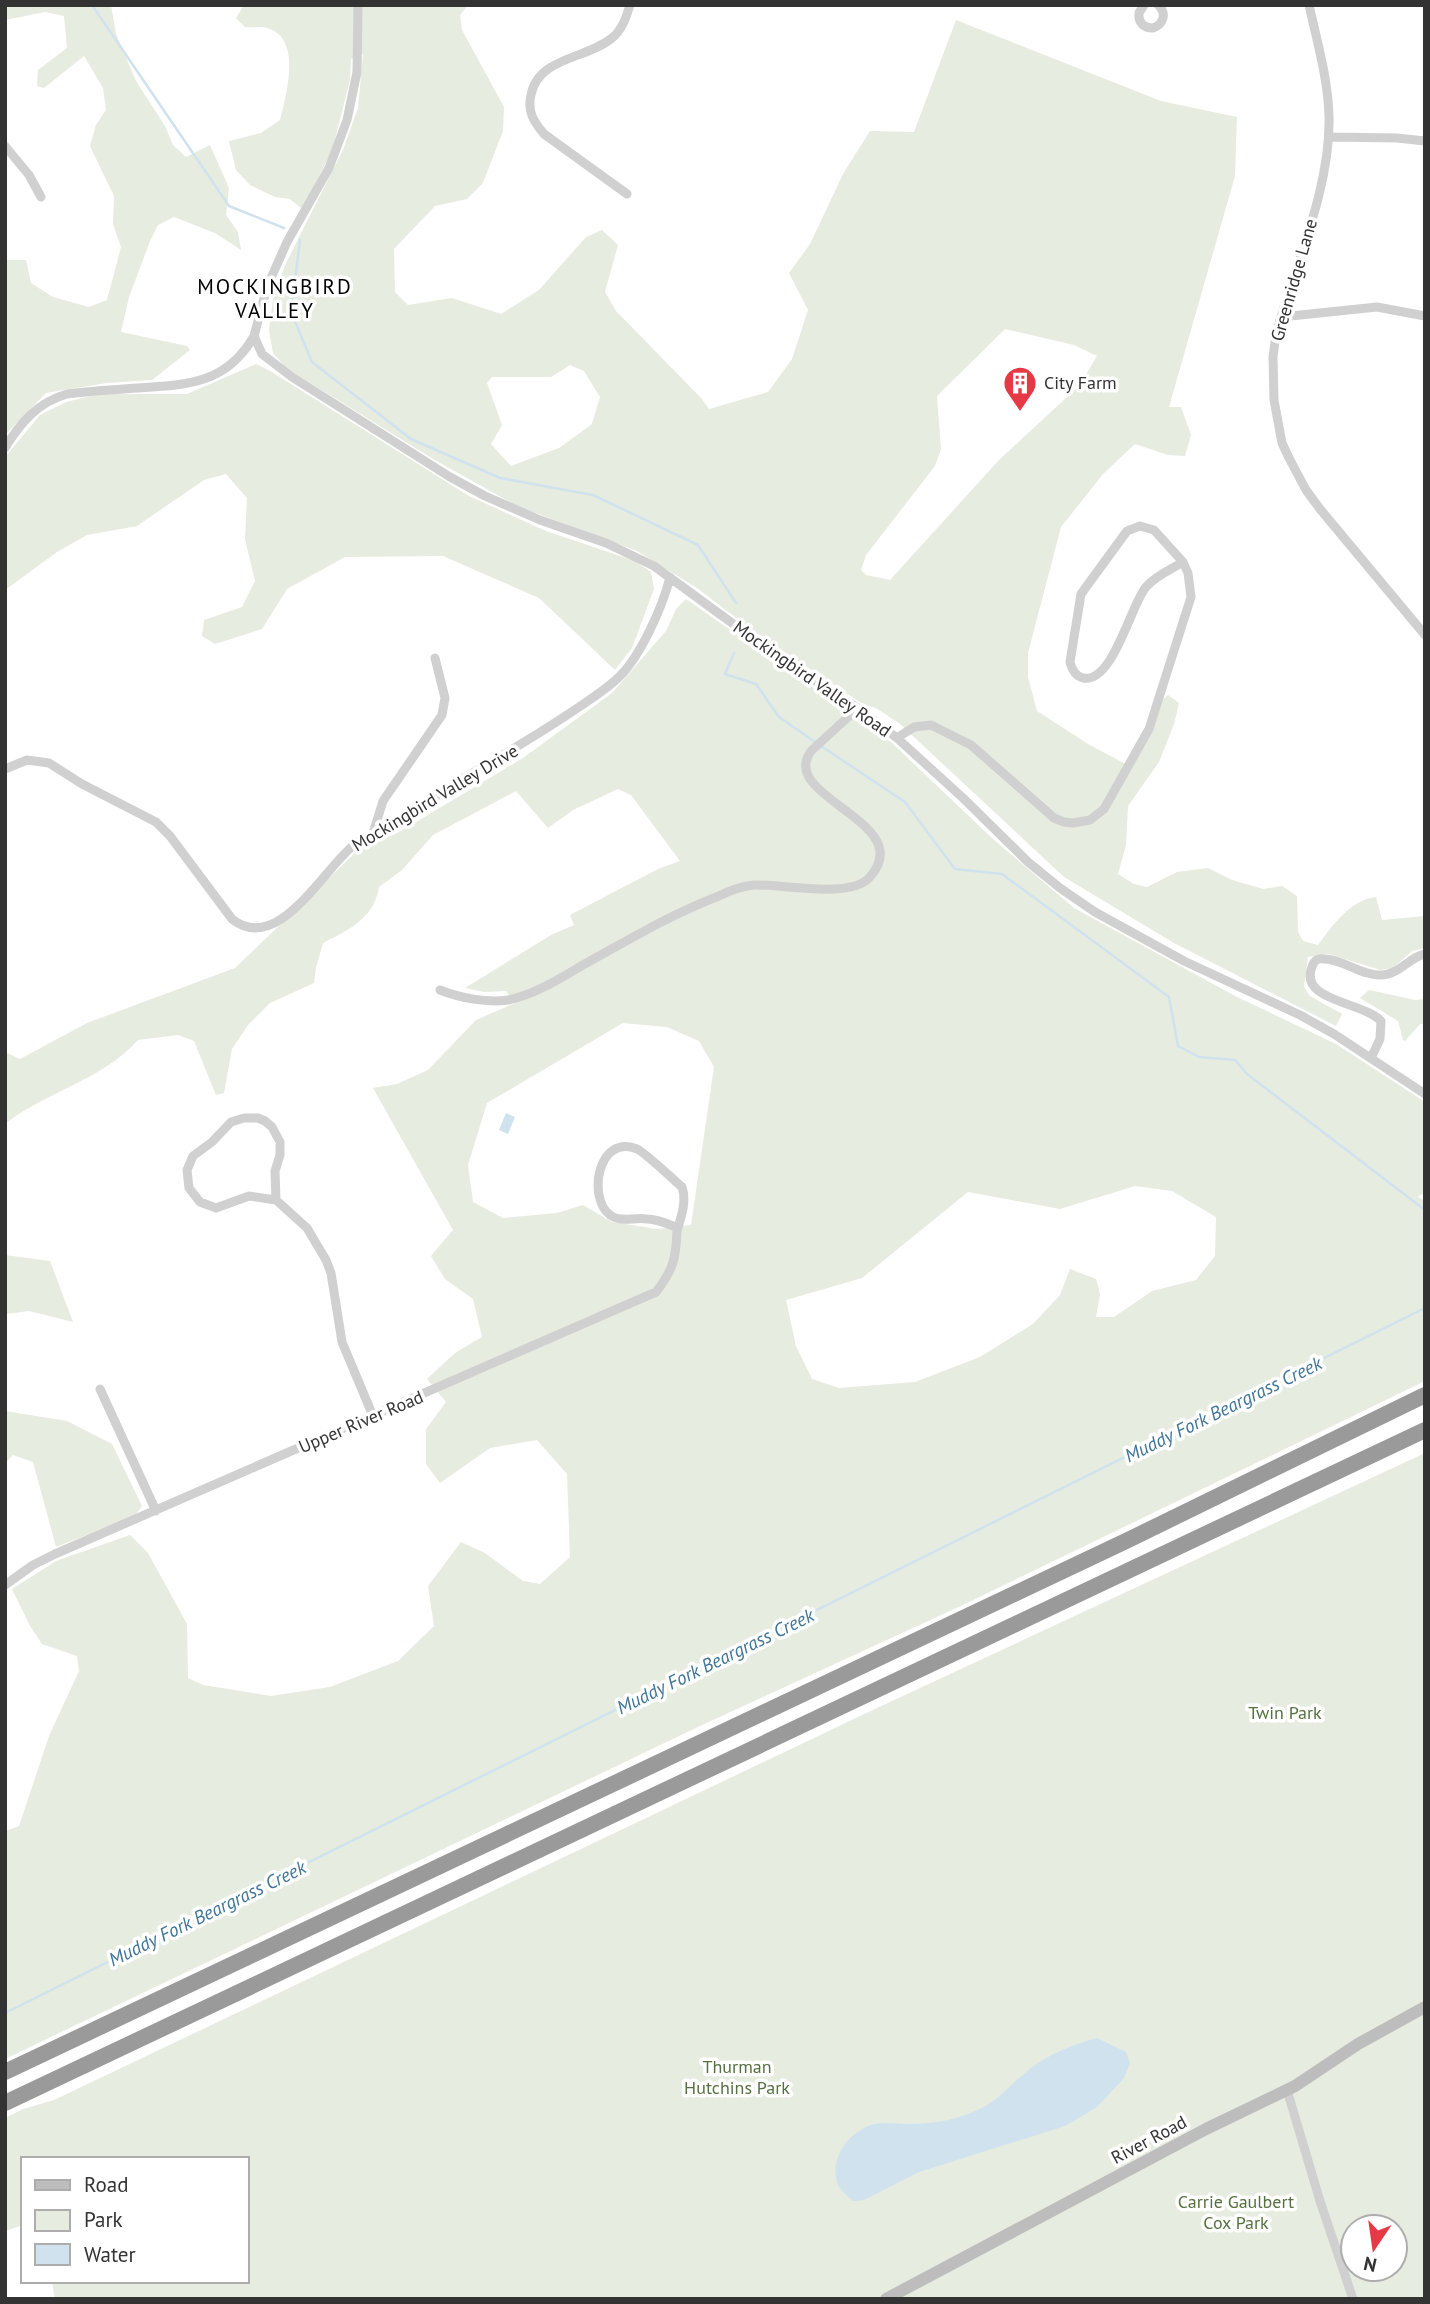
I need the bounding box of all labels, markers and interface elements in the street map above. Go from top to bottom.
street label: Greenridge Lane [1265,216,1322,344]
district label: MOCKINGBIRD VALLEY [197,273,353,324]
building icon: City Farm [1001,364,1039,413]
place label: City Farm [1044,371,1117,394]
street label: Mockingbird Valley Road [729,615,896,742]
street label: Mockingbird Valley Drive [347,739,522,856]
water label: Muddy Fork Beargrass Creek [1120,1350,1327,1467]
street label: Upper River Road [295,1385,427,1458]
water label: Muddy Fork Beargrass Creek [612,1602,819,1719]
park label: Twin Park [1248,1701,1322,1724]
water label: Muddy Fork Beargrass Creek [104,1854,311,1971]
park label: Thurman Hutchins Park [684,2055,790,2099]
street label: River Road [1107,2110,1190,2169]
legend [21,2157,248,2283]
text: Road [84,2171,128,2198]
park label: Carrie Gaulbert Cox Park [1178,2190,1294,2234]
text: Park [84,2206,123,2233]
north arrow [1339,2213,1409,2283]
text: Water [84,2241,136,2268]
text: N [1361,2251,1379,2278]

